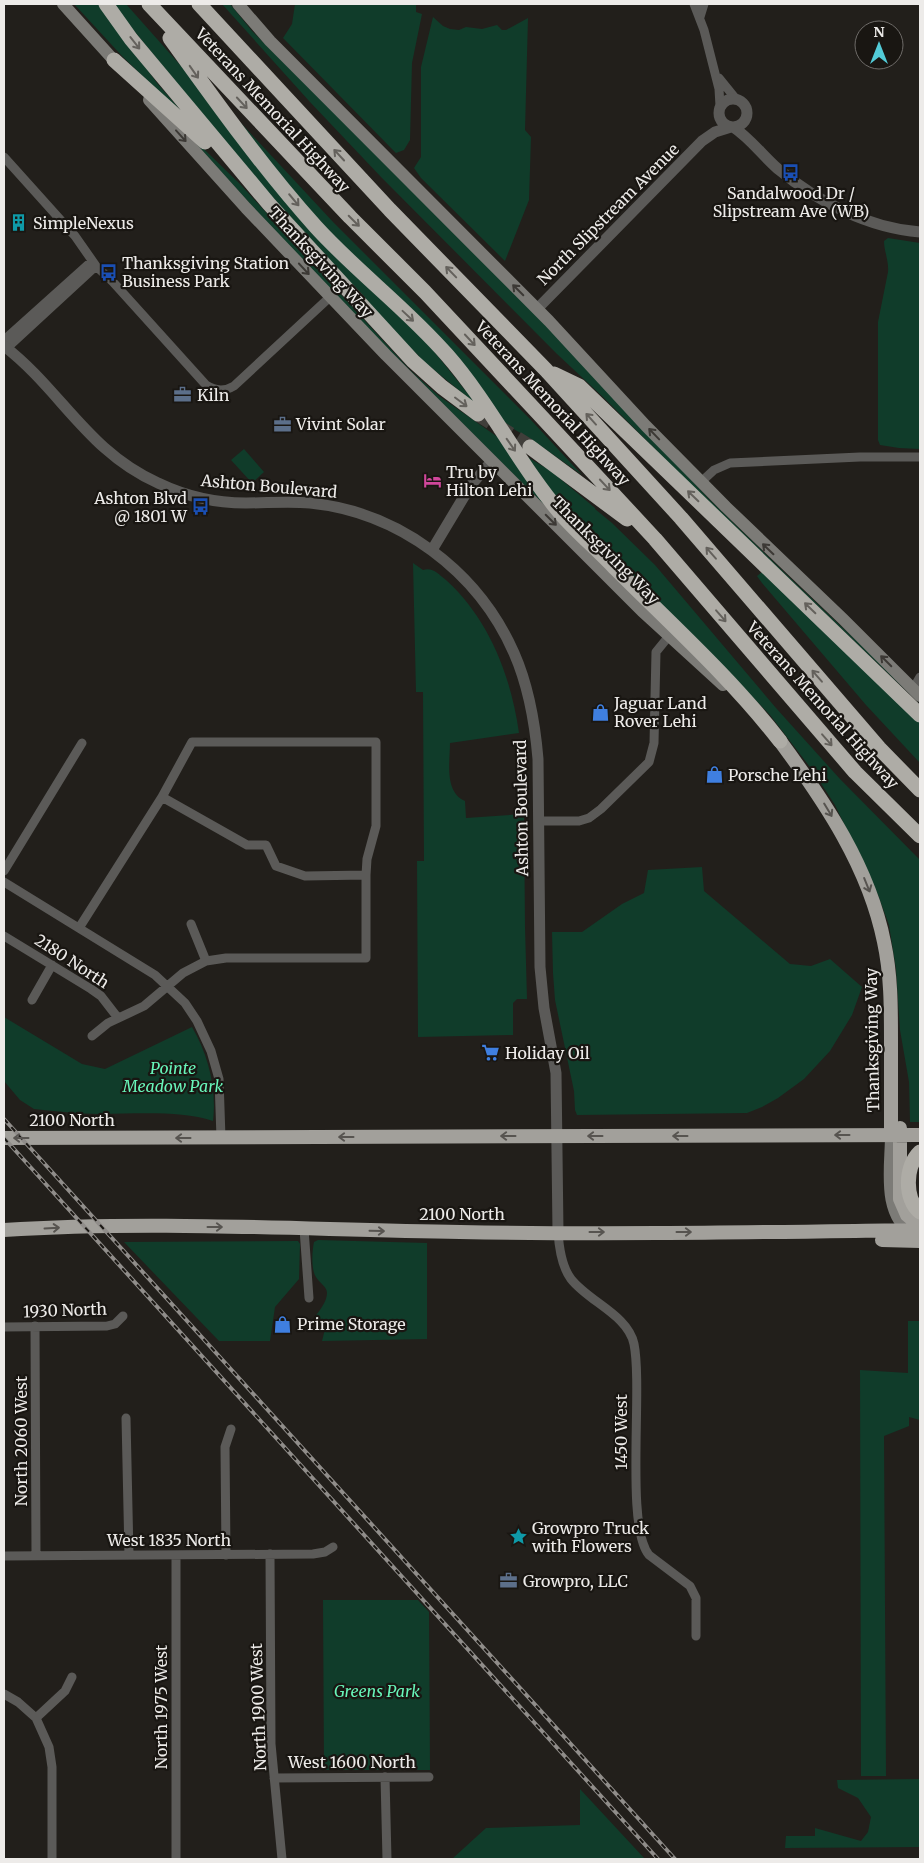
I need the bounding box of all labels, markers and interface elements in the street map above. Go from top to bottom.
north arrow [854,20,904,70]
street label: Veterans Memorial Highway [191,23,355,197]
text: N [873,23,885,41]
one-way arrow [129,36,140,49]
one-way arrow [189,65,199,79]
one-way arrow [236,97,248,109]
one-way arrow [176,129,187,142]
street label: North Slipstream Avenue [533,139,683,289]
one-way arrow [333,148,345,161]
bus stop icon: Sandalwood Dr / Slipstream Ave (WB) [781,162,801,182]
place label: Sandalwood Dr / Slipstream Ave (WB) [713,183,869,221]
one-way arrow [288,193,299,206]
street label: Thanksgiving Way [264,202,378,322]
building icon: SimpleNexus [9,213,29,233]
place label: SimpleNexus [33,213,134,233]
one-way arrow [348,215,360,227]
place label: Thanksgiving Station Business Park [122,253,290,291]
bus stop icon: Thanksgiving Station Business Park [98,262,118,282]
one-way arrow [297,262,309,275]
one-way arrow [445,266,457,279]
one-way arrow [512,284,524,296]
one-way arrow [401,310,414,322]
street label: Veterans Memorial Highway [471,316,635,490]
one-way arrow [464,334,476,347]
office icon: Kiln [173,385,193,405]
place label: Kiln [197,385,230,405]
one-way arrow [454,396,467,407]
one-way arrow [585,412,596,425]
office icon: Vivint Solar [272,414,292,434]
place label: Vivint Solar [295,414,386,434]
one-way arrow [648,427,660,440]
one-way arrow [506,438,516,452]
place label: Tru by Hilton Lehi [446,462,532,500]
street label: Ashton Boulevard [199,470,338,502]
hotel icon: Tru by Hilton Lehi [422,471,442,491]
one-way arrow [599,478,611,491]
place label: Ashton Blvd @ 1801 W [93,488,188,526]
one-way arrow [686,490,699,502]
street label: Thanksgiving Way [548,492,665,609]
bus stop icon: Ashton Blvd @ 1801 W [191,497,211,517]
one-way arrow [545,514,557,526]
one-way arrow [762,543,775,555]
one-way arrow [705,546,717,559]
one-way arrow [804,603,816,615]
one-way arrow [715,610,726,623]
street label: Veterans Memorial Highway [742,617,904,793]
one-way arrow [880,655,892,667]
one-way arrow [811,669,823,682]
place label: Jaguar Land Rover Lehi [613,693,707,731]
shop icon: Jaguar Land Rover Lehi [590,702,610,722]
one-way arrow [821,733,832,746]
street label: Ashton Boulevard [510,739,532,877]
shop icon: Porsche Lehi [704,765,724,785]
place label: Porsche Lehi [728,765,827,785]
one-way arrow [823,803,833,817]
one-way arrow [863,877,872,892]
street label: 2180 North [31,930,113,993]
street label: Thanksgiving Way [861,967,883,1112]
supermarket icon: Holiday Oil [481,1043,501,1063]
place label: Holiday Oil [505,1043,590,1063]
park label: Pointe Meadow Park [122,1058,223,1096]
street label: 2100 North [29,1110,115,1130]
one-way arrow [834,1130,850,1140]
one-way arrow [587,1131,604,1141]
one-way arrow [672,1131,688,1141]
one-way arrow [338,1132,354,1142]
one-way arrow [500,1132,516,1141]
one-way arrow [13,1133,29,1143]
one-way arrow [175,1133,192,1143]
street label: 2100 North [419,1204,505,1224]
one-way arrow [206,1222,223,1232]
one-way arrow [44,1223,60,1232]
one-way arrow [369,1226,385,1235]
one-way arrow [588,1227,605,1237]
one-way arrow [676,1227,692,1237]
street label: 1930 North [23,1299,108,1321]
shop icon: Prime Storage [273,1314,293,1334]
place label: Prime Storage [297,1314,406,1334]
street label: North 2060 West [11,1375,31,1506]
street label: 1450 West [611,1393,631,1470]
place label: Growpro Truck with Flowers [531,1518,650,1556]
place icon: Growpro Truck with Flowers [508,1527,528,1547]
street label: West 1835 North [106,1530,231,1550]
office icon: Growpro, LLC [499,1571,519,1591]
place label: Growpro, LLC [523,1571,628,1591]
street label: North 1900 West [246,1642,270,1771]
street label: North 1975 West [151,1644,171,1769]
park label: Greens Park [334,1681,420,1701]
street label: West 1600 North [287,1752,416,1772]

